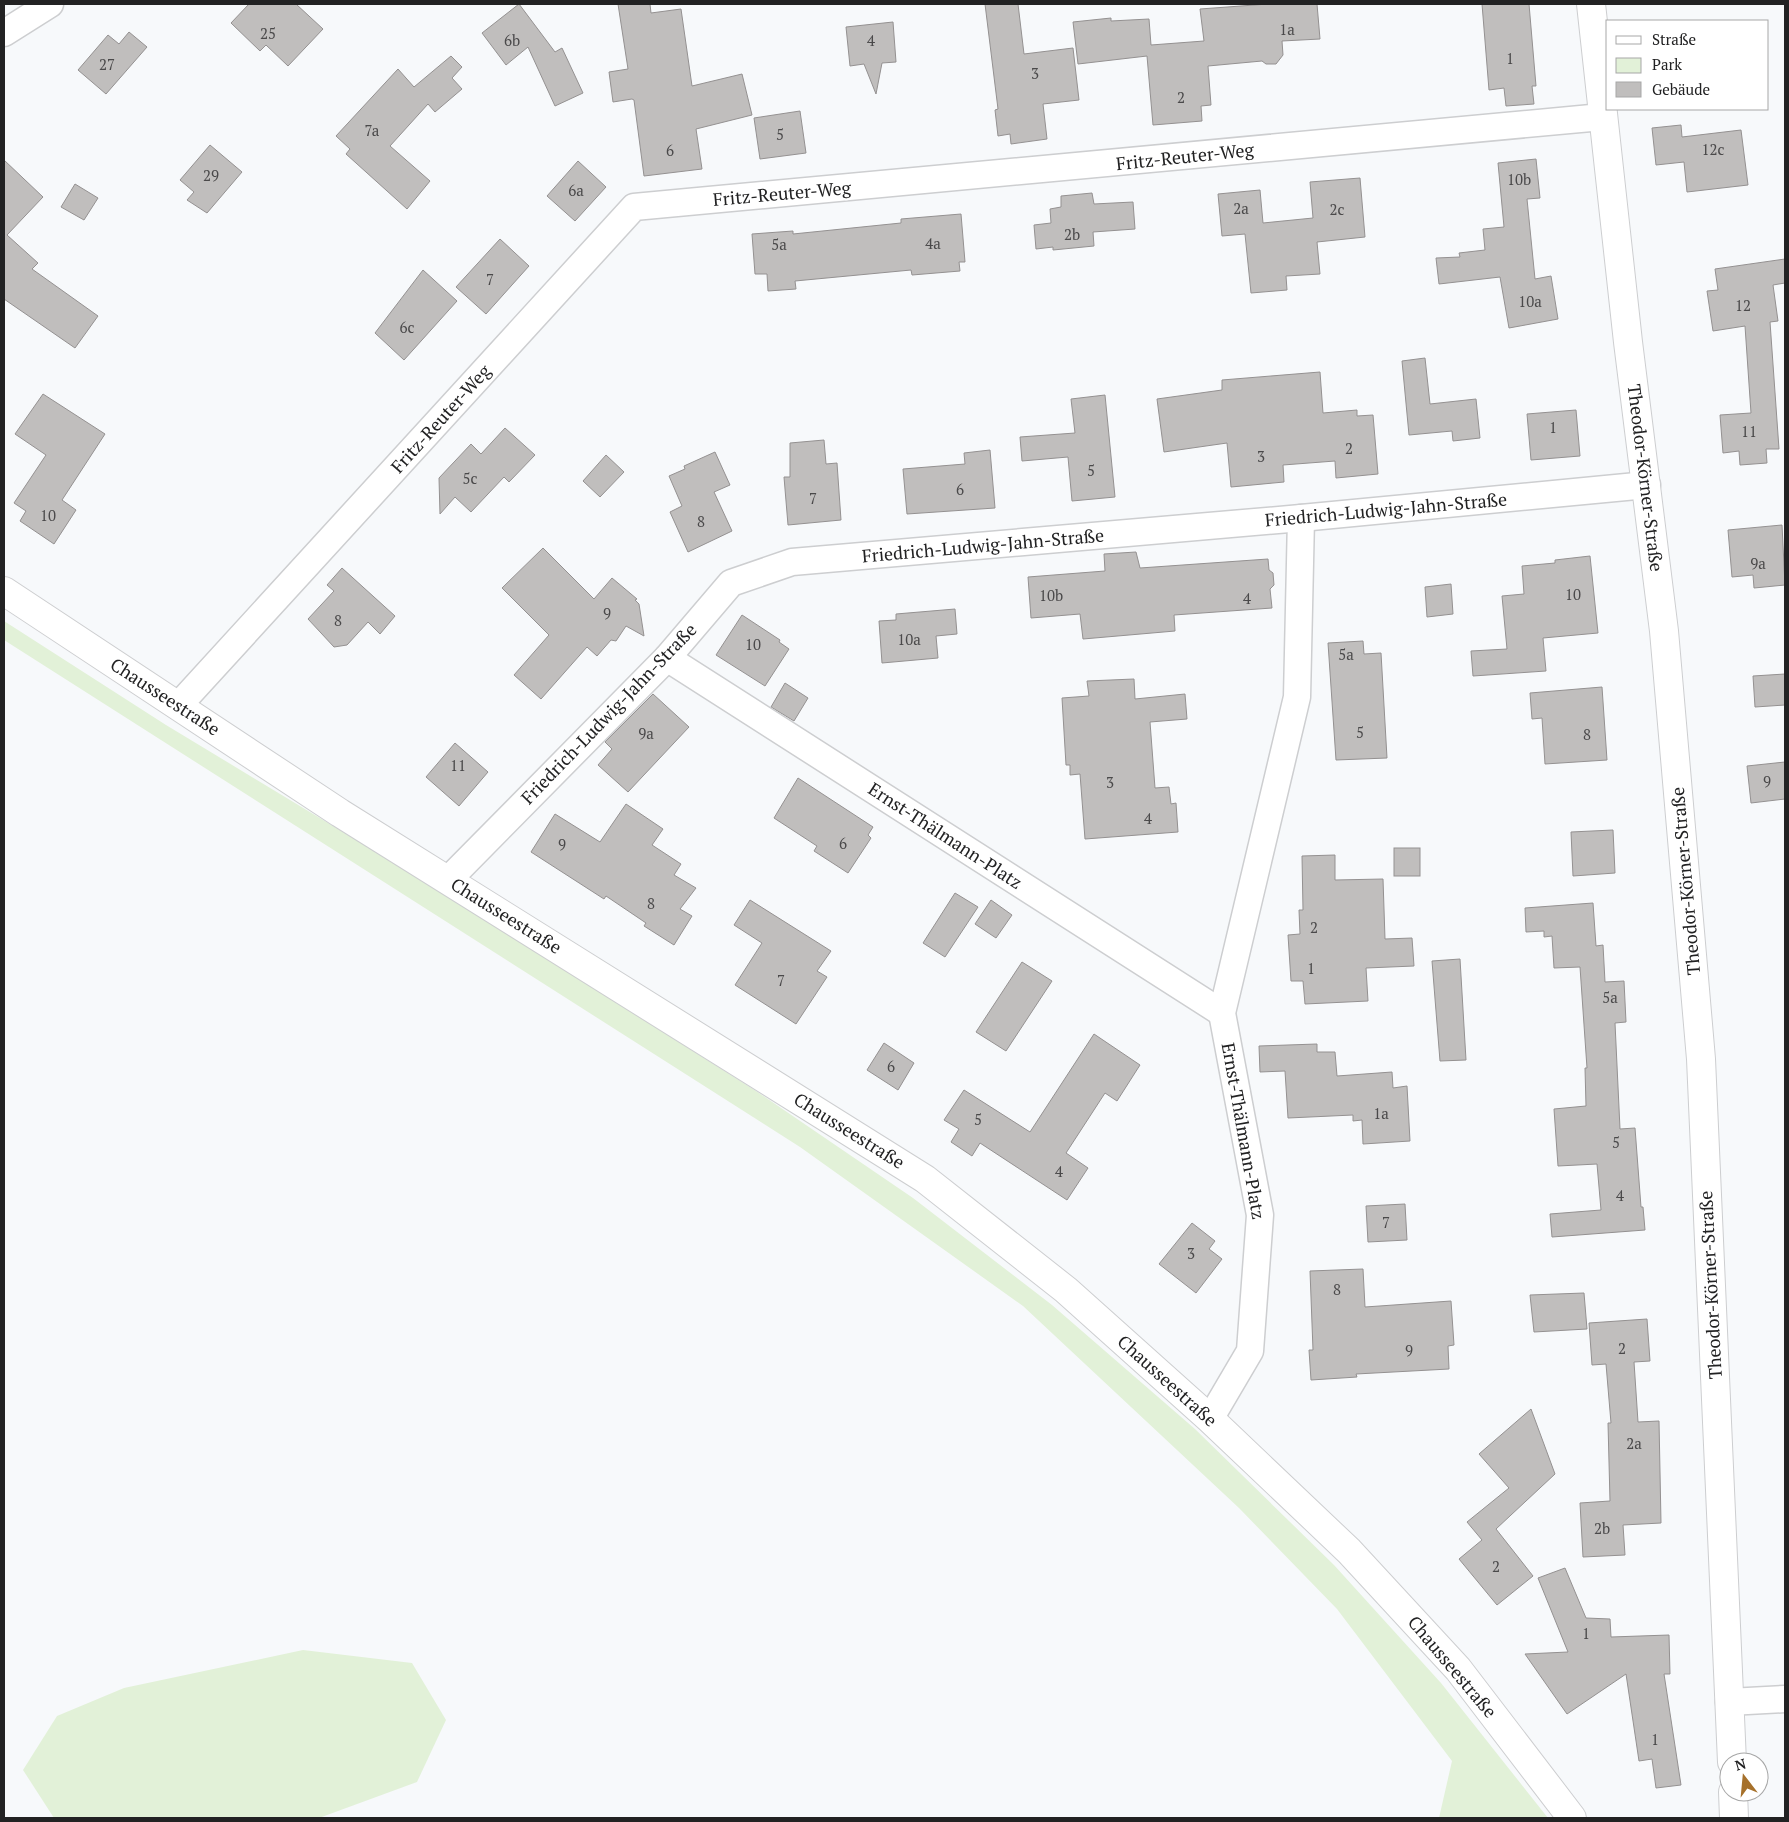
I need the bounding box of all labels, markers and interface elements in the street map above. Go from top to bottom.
house number: 1a [1279,19,1295,39]
legend [1606,20,1769,110]
house number: 25 [260,23,276,43]
text: Straße [1652,29,1696,49]
house number: 6b [504,30,520,50]
house number: 4 [867,30,875,50]
house number: 1 [1506,48,1514,68]
house number: 27 [99,54,115,74]
text: Park [1652,54,1682,74]
house number: 3 [1031,63,1039,83]
text: Gebäude [1652,79,1710,99]
house number: 2 [1177,87,1185,107]
house number: 7a [365,120,380,140]
house number: 5 [776,124,784,144]
street label: Fritz-Reuter-Weg [1115,137,1255,175]
house number: 12c [1702,139,1724,159]
house number: 6 [666,140,674,160]
house number: 29 [203,165,219,185]
house number: 10b [1507,169,1531,189]
street label: Fritz-Reuter-Weg [712,175,852,211]
house number: 6a [568,180,584,200]
house number: 2a [1233,198,1249,218]
house number: 2c [1330,199,1345,219]
house number: 2b [1064,224,1080,244]
house number: 4a [925,233,941,253]
house number: 5a [771,234,787,254]
house number: 7 [486,269,494,289]
house number: 10a [1518,291,1542,311]
house number: 12 [1735,295,1751,315]
house number: 6c [400,317,415,337]
street label: Fritz-Reuter-Weg [385,359,496,478]
street label: Theodor-Körner-Straße [1623,383,1669,573]
house number: 1 [1549,417,1557,437]
house number: 11 [1741,421,1757,441]
house number: 2 [1345,438,1353,458]
house number: 3 [1257,446,1265,466]
house number: 5 [1087,460,1095,480]
house number: 5c [463,468,478,488]
house number: 6 [956,479,964,499]
street label: Friedrich-Ludwig-Jahn-Straße [1264,486,1508,532]
house number: 7 [809,488,817,508]
house number: 10 [40,505,56,525]
house number: 8 [697,511,705,531]
street label: Friedrich-Ludwig-Jahn-Straße [861,522,1105,568]
house number: 9a [1750,553,1766,573]
house number: 10 [1565,584,1581,604]
house number: 10b [1039,585,1063,605]
house number: 4 [1243,588,1251,608]
house number: 9 [603,603,611,623]
house number: 8 [334,610,342,630]
street label: Friedrich-Ludwig-Jahn-Straße [515,618,701,809]
house number: 10a [897,629,921,649]
house number: 10 [745,634,761,654]
house number: 5a [1338,644,1354,664]
street label: Chausseestraße [106,652,225,741]
house number: 5 [1356,722,1364,742]
house number: 9a [638,723,654,743]
house number: 8 [1583,724,1591,744]
house number: 11 [450,755,466,775]
house number: 9 [1763,771,1771,791]
house number: 3 [1106,772,1114,792]
street label: Ernst-Thälmann-Platz [864,776,1027,894]
street label: Theodor-Körner-Straße [1665,786,1705,976]
house number: 4 [1144,808,1152,828]
house number: 6 [839,833,847,853]
house number: 9 [558,834,566,854]
street label: Chausseestraße [447,872,566,959]
house number: 8 [647,893,655,913]
house number: 2 [1310,917,1318,937]
house number: 1 [1307,958,1315,978]
house number: 7 [777,970,785,990]
house number: 5a [1602,987,1618,1007]
street label: Ernst-Thälmann-Platz [1217,1041,1271,1221]
house number: 6 [887,1056,895,1076]
street label: Chausseestraße [790,1087,909,1174]
house number: 1a [1373,1103,1389,1123]
house number: 5 [974,1109,982,1129]
house number: 5 [1612,1132,1620,1152]
house number: 4 [1055,1161,1063,1181]
house number: 4 [1616,1185,1624,1205]
street label: Theodor-Körner-Straße [1693,1190,1727,1380]
house number: 7 [1382,1212,1390,1232]
house number: 3 [1187,1243,1195,1263]
house number: 8 [1333,1279,1341,1299]
street label: Chausseestraße [1113,1329,1223,1431]
house number: 2 [1618,1338,1626,1358]
house number: 9 [1405,1340,1413,1360]
house number: 2a [1626,1433,1642,1453]
house number: 2b [1594,1518,1610,1538]
house number: 2 [1492,1556,1500,1576]
street label: Chausseestraße [1403,1610,1503,1722]
house number: 1 [1582,1623,1590,1643]
house number: 1 [1651,1729,1659,1749]
north arrow [1719,1752,1769,1802]
text: N [1733,1753,1748,1775]

